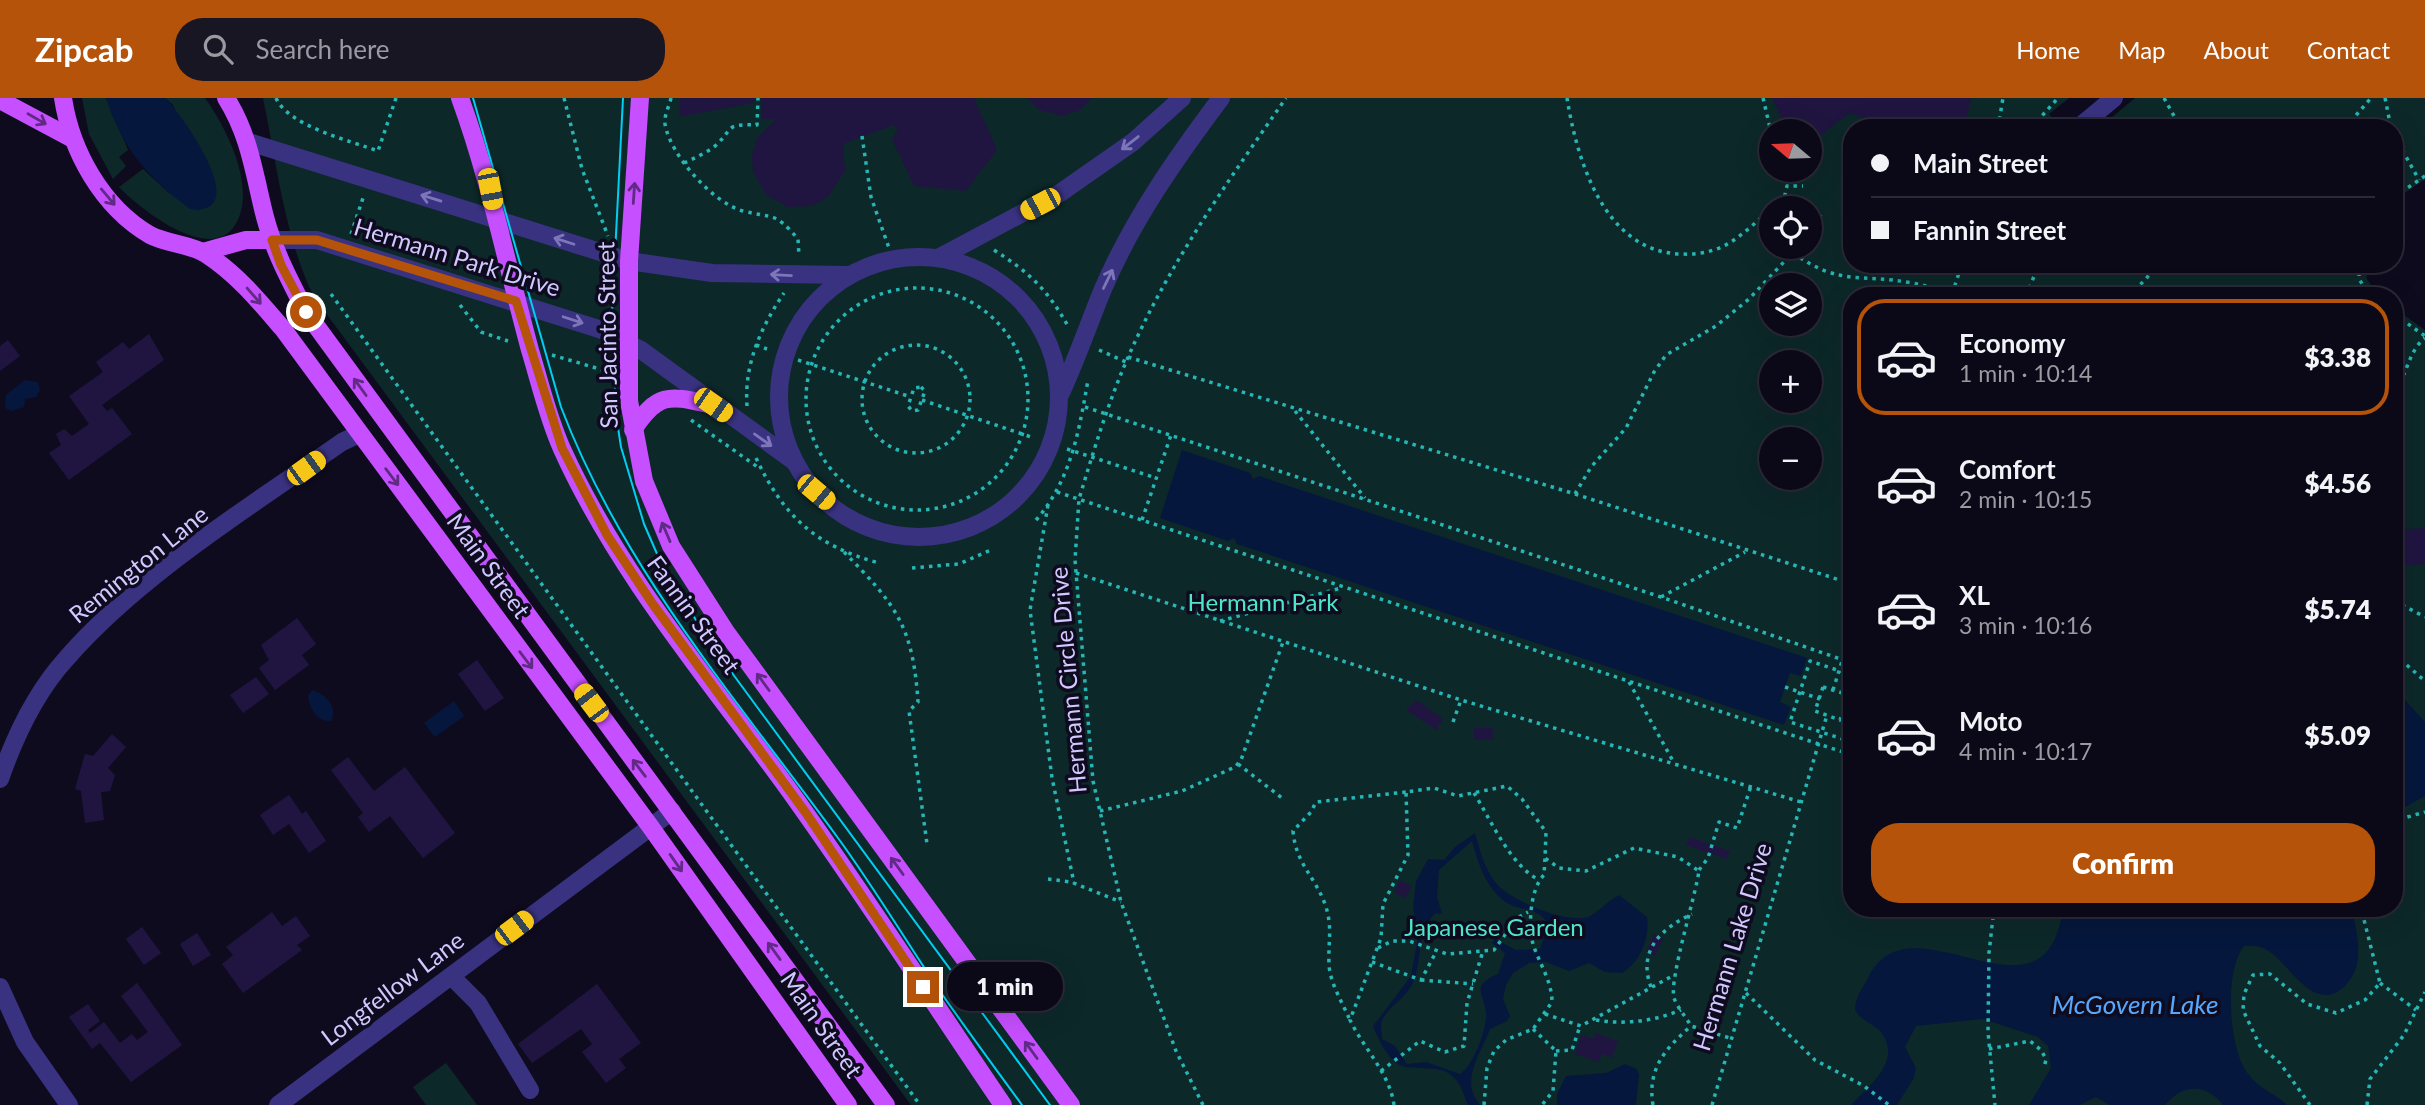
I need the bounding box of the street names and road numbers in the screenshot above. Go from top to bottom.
street label: Hermann Park Drive [351,211,564,302]
street label: San Jacinto Street [590,241,623,429]
street label: Remington Lane [63,499,213,629]
street label: Main Street [442,507,537,623]
street label: Fannin Street [642,549,747,679]
street label: Hermann Circle Drive [1043,566,1092,795]
street label: Hermann Lake Drive [1686,839,1777,1054]
street label: Longfellow Lane [315,925,469,1051]
street label: Main Street [775,966,869,1083]

